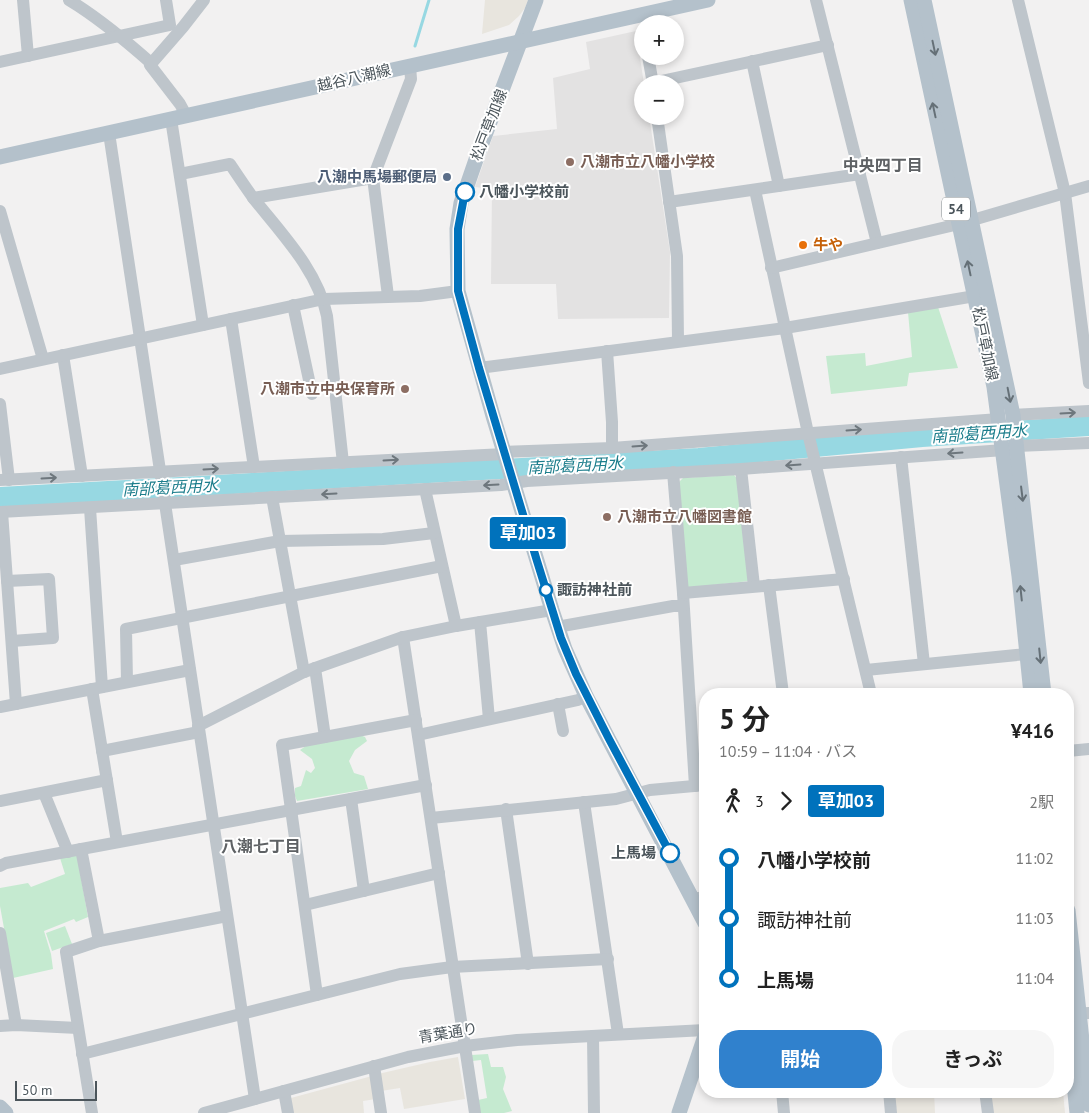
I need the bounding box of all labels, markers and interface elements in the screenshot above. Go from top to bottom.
map controls [634,15,684,125]
button: + [634,15,684,65]
one-way arrow [930,39,939,55]
street label: 越谷八潮線 [314,60,393,95]
button: − [634,75,684,125]
street label: 松戸草加線 [466,86,511,163]
one-way arrow [929,102,939,118]
place label: 八潮市立八幡小学校 [580,152,715,171]
district label: 中央四丁目 [843,155,923,175]
marker: 八潮市立八幡小学校 [564,156,576,168]
place label: 八潮中馬場郵便局 [317,167,437,186]
marker: 八潮中馬場郵便局 [441,171,453,183]
marker: 八幡小学校前 [455,182,475,202]
place label: 八幡小学校前 [479,182,569,201]
road number: 54 [942,198,970,220]
place label: 牛や [813,235,843,254]
marker: 牛や [797,239,809,251]
one-way arrow [964,261,973,277]
street label: 松戸草加線 [968,305,1003,383]
place label: 八潮市立中央保育所 [260,379,395,398]
marker: 八潮市立中央保育所 [399,383,411,395]
one-way arrow [1004,386,1014,402]
one-way arrow [1060,408,1076,417]
water label: 南部葛西用水 [930,420,1030,446]
one-way arrow [846,425,862,434]
one-way arrow [631,441,647,450]
one-way arrow [947,449,963,458]
water label: 南部葛西用水 [527,452,625,477]
one-way arrow [382,456,398,465]
one-way arrow [785,461,801,470]
one-way arrow [203,464,219,473]
one-way arrow [40,473,56,483]
water label: 南部葛西用水 [122,474,220,499]
one-way arrow [483,481,499,490]
one-way arrow [1017,486,1027,502]
one-way arrow [321,489,338,499]
place label: 八潮市立八幡図書館 [617,507,752,526]
marker: 八潮市立八幡図書館 [601,511,613,523]
line badge: 草加03 [493,517,563,549]
text: 草加03 [500,521,556,544]
place label: 諏訪神社前 [557,580,632,599]
marker: 諏訪神社前 [539,583,553,597]
one-way arrow [1016,585,1025,601]
one-way arrow [1035,648,1045,664]
text: 5 分 [719,700,770,737]
text: ¥416 [1011,719,1054,743]
text: 10:59 – 11:04 · バス [719,741,857,761]
icon: walk [719,787,747,815]
icon: forward [772,787,800,815]
text: 草加03 [818,789,874,812]
text: 3 [755,791,764,811]
text: 2駅 [1029,792,1054,812]
district label: 八潮七丁目 [221,836,301,856]
place label: 上馬場 [611,843,656,862]
marker: 上馬場 [660,843,680,863]
text: 八幡小学校前 [757,848,871,872]
text: 11:02 [1016,848,1054,868]
text: 諏訪神社前 [757,908,852,932]
text: 11:03 [1016,908,1054,928]
text: 上馬場 [757,968,814,992]
text: 11:04 [1016,968,1054,988]
street label: 青葉通り [417,1018,479,1047]
button: 開始 [719,1030,882,1088]
button: きっぷ [892,1030,1054,1088]
scale bar [15,1078,98,1101]
text: 50 m [22,1081,52,1099]

